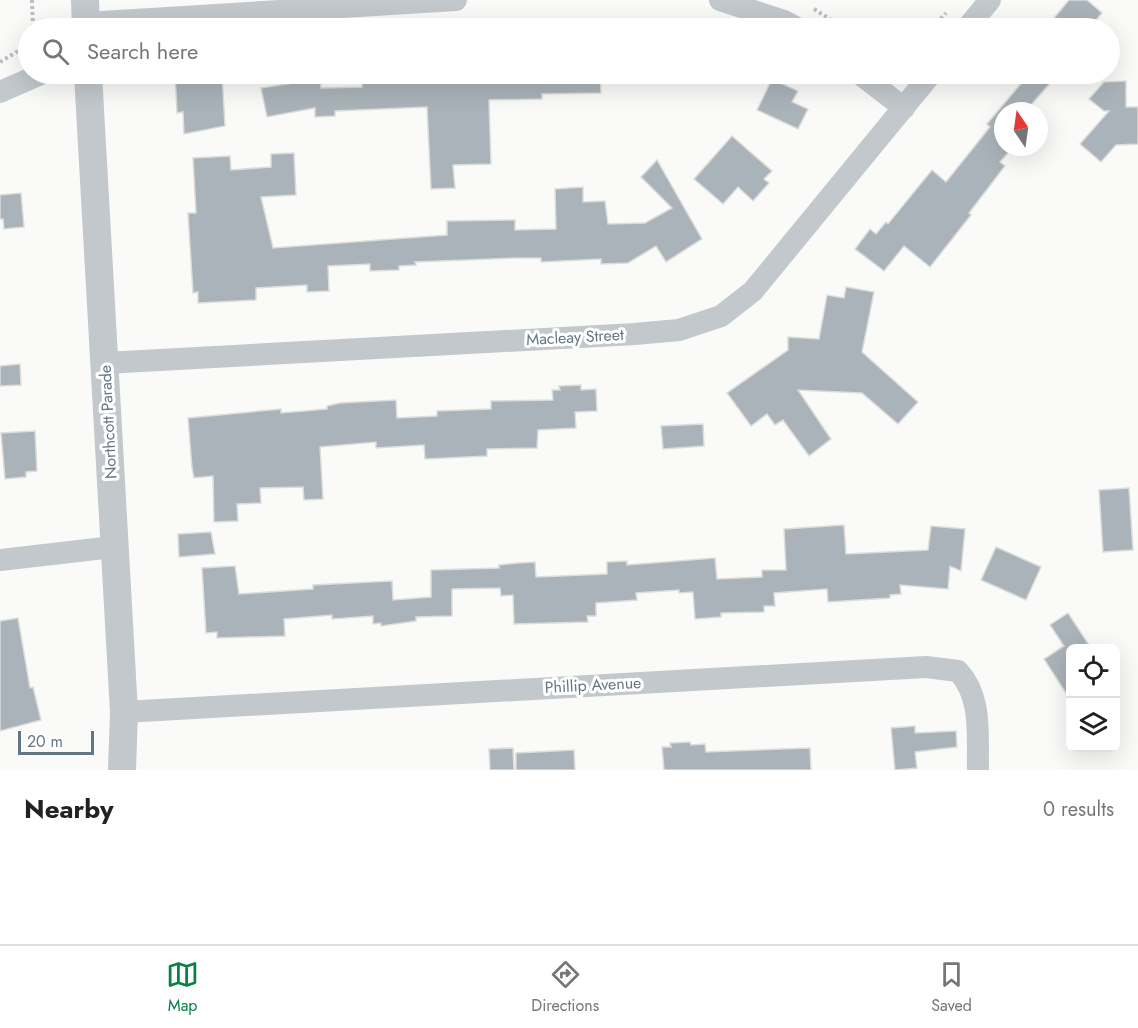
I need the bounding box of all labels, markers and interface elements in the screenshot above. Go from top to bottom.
search box [18,18,1120,84]
icon: search [39,35,72,68]
text: Search here [87,35,198,67]
north arrow [994,102,1048,156]
street label: Macleay Street [526,323,625,351]
street label: Northcott Parade [94,364,122,480]
map controls [1066,644,1120,752]
button: locate [1066,644,1120,698]
street label: Phillip Avenue [544,671,642,699]
button: layers [1066,698,1120,752]
scale bar [18,728,94,756]
text: 20 m [27,730,63,753]
text: Nearby [24,790,113,828]
text: 0 results [1043,795,1114,824]
tab: Map [166,958,199,1017]
tab: Directions [531,958,599,1017]
tab: Saved [931,958,972,1017]

